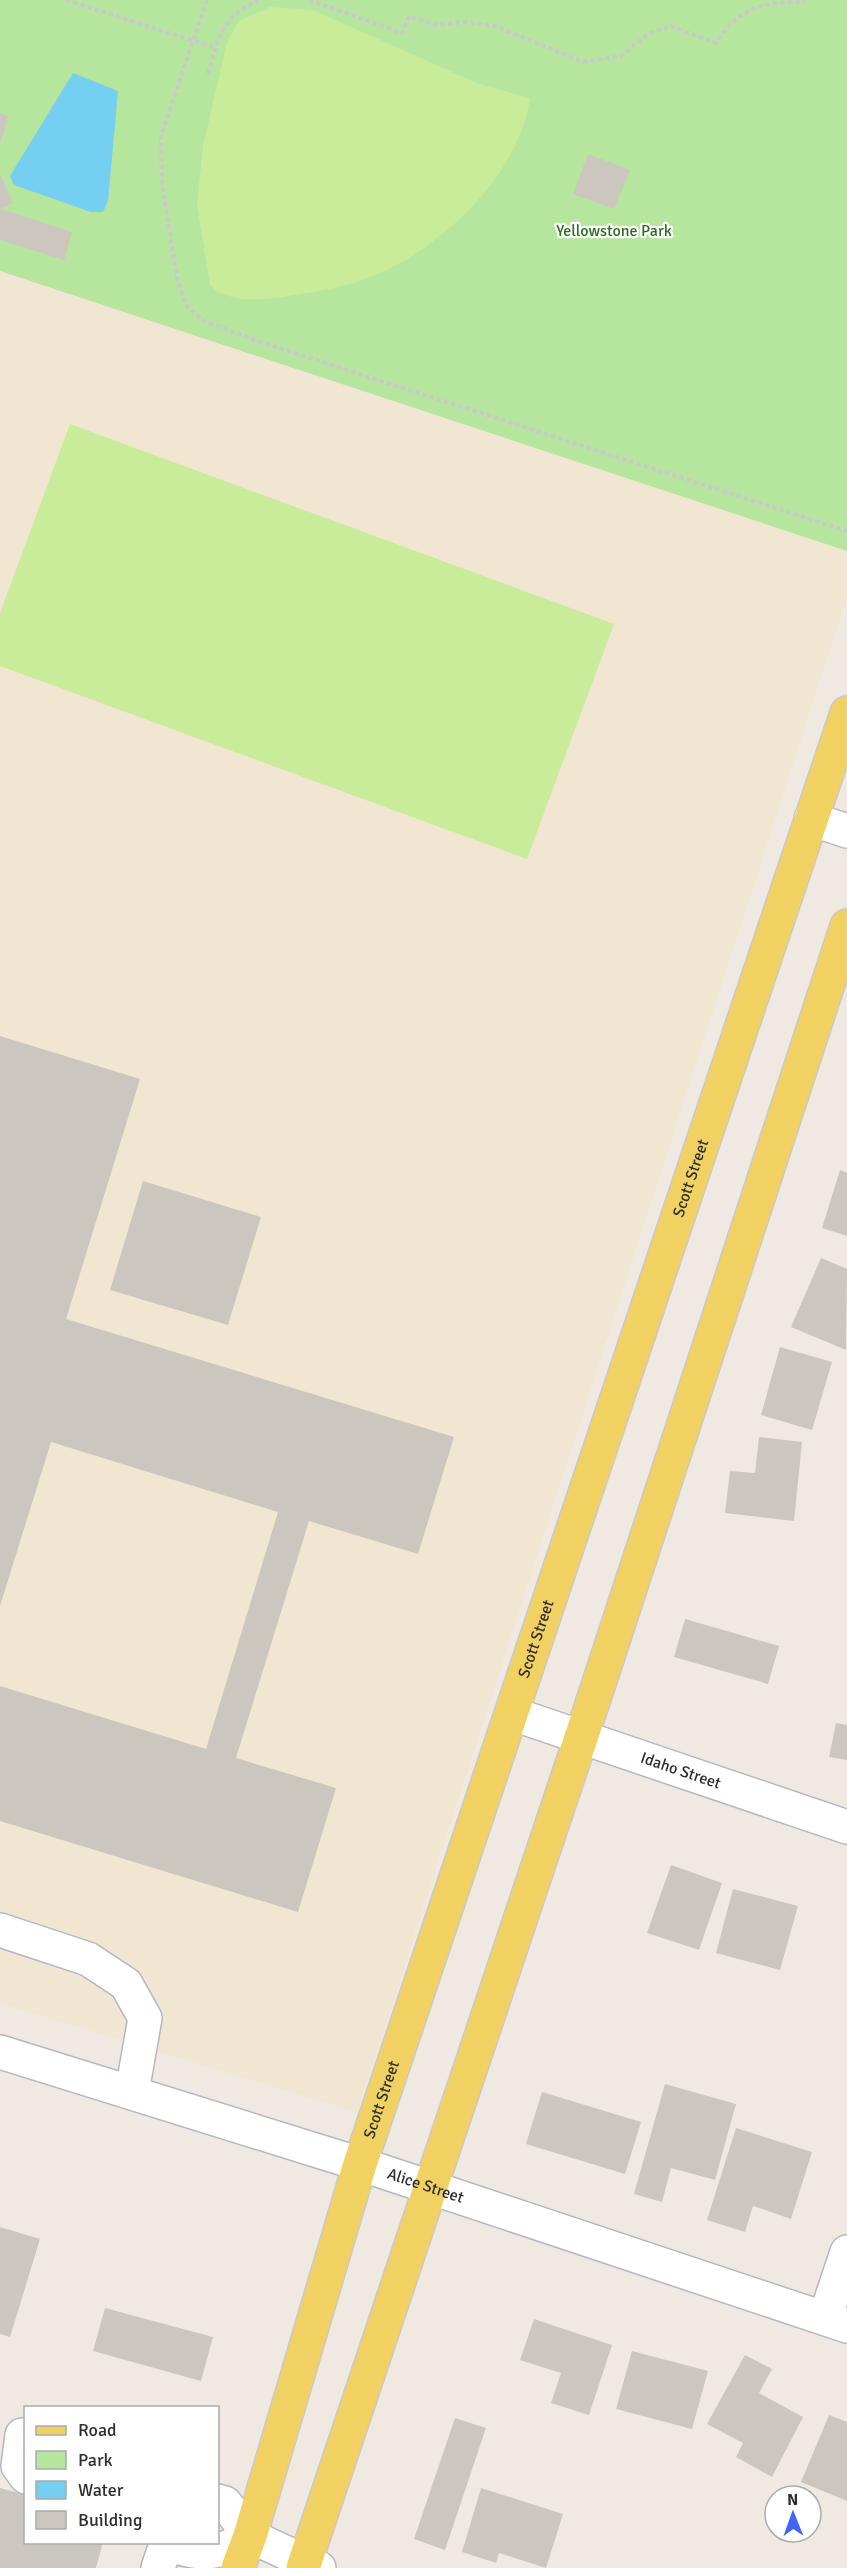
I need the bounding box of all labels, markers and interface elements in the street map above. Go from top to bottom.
park label: Yellowstone Park [556,221,672,241]
street label: Scott Street [669,1136,713,1220]
street label: Scott Street [514,1597,559,1680]
street label: Idaho Street [638,1748,724,1794]
street label: Scott Street [359,2058,404,2141]
street label: Alice Street [385,2164,467,2208]
legend [24,2406,219,2544]
text: Road [78,2419,117,2441]
text: Park [78,2449,113,2471]
text: Water [78,2479,124,2501]
north arrow [763,2484,823,2544]
text: N [787,2490,798,2510]
text: Building [78,2509,142,2531]

